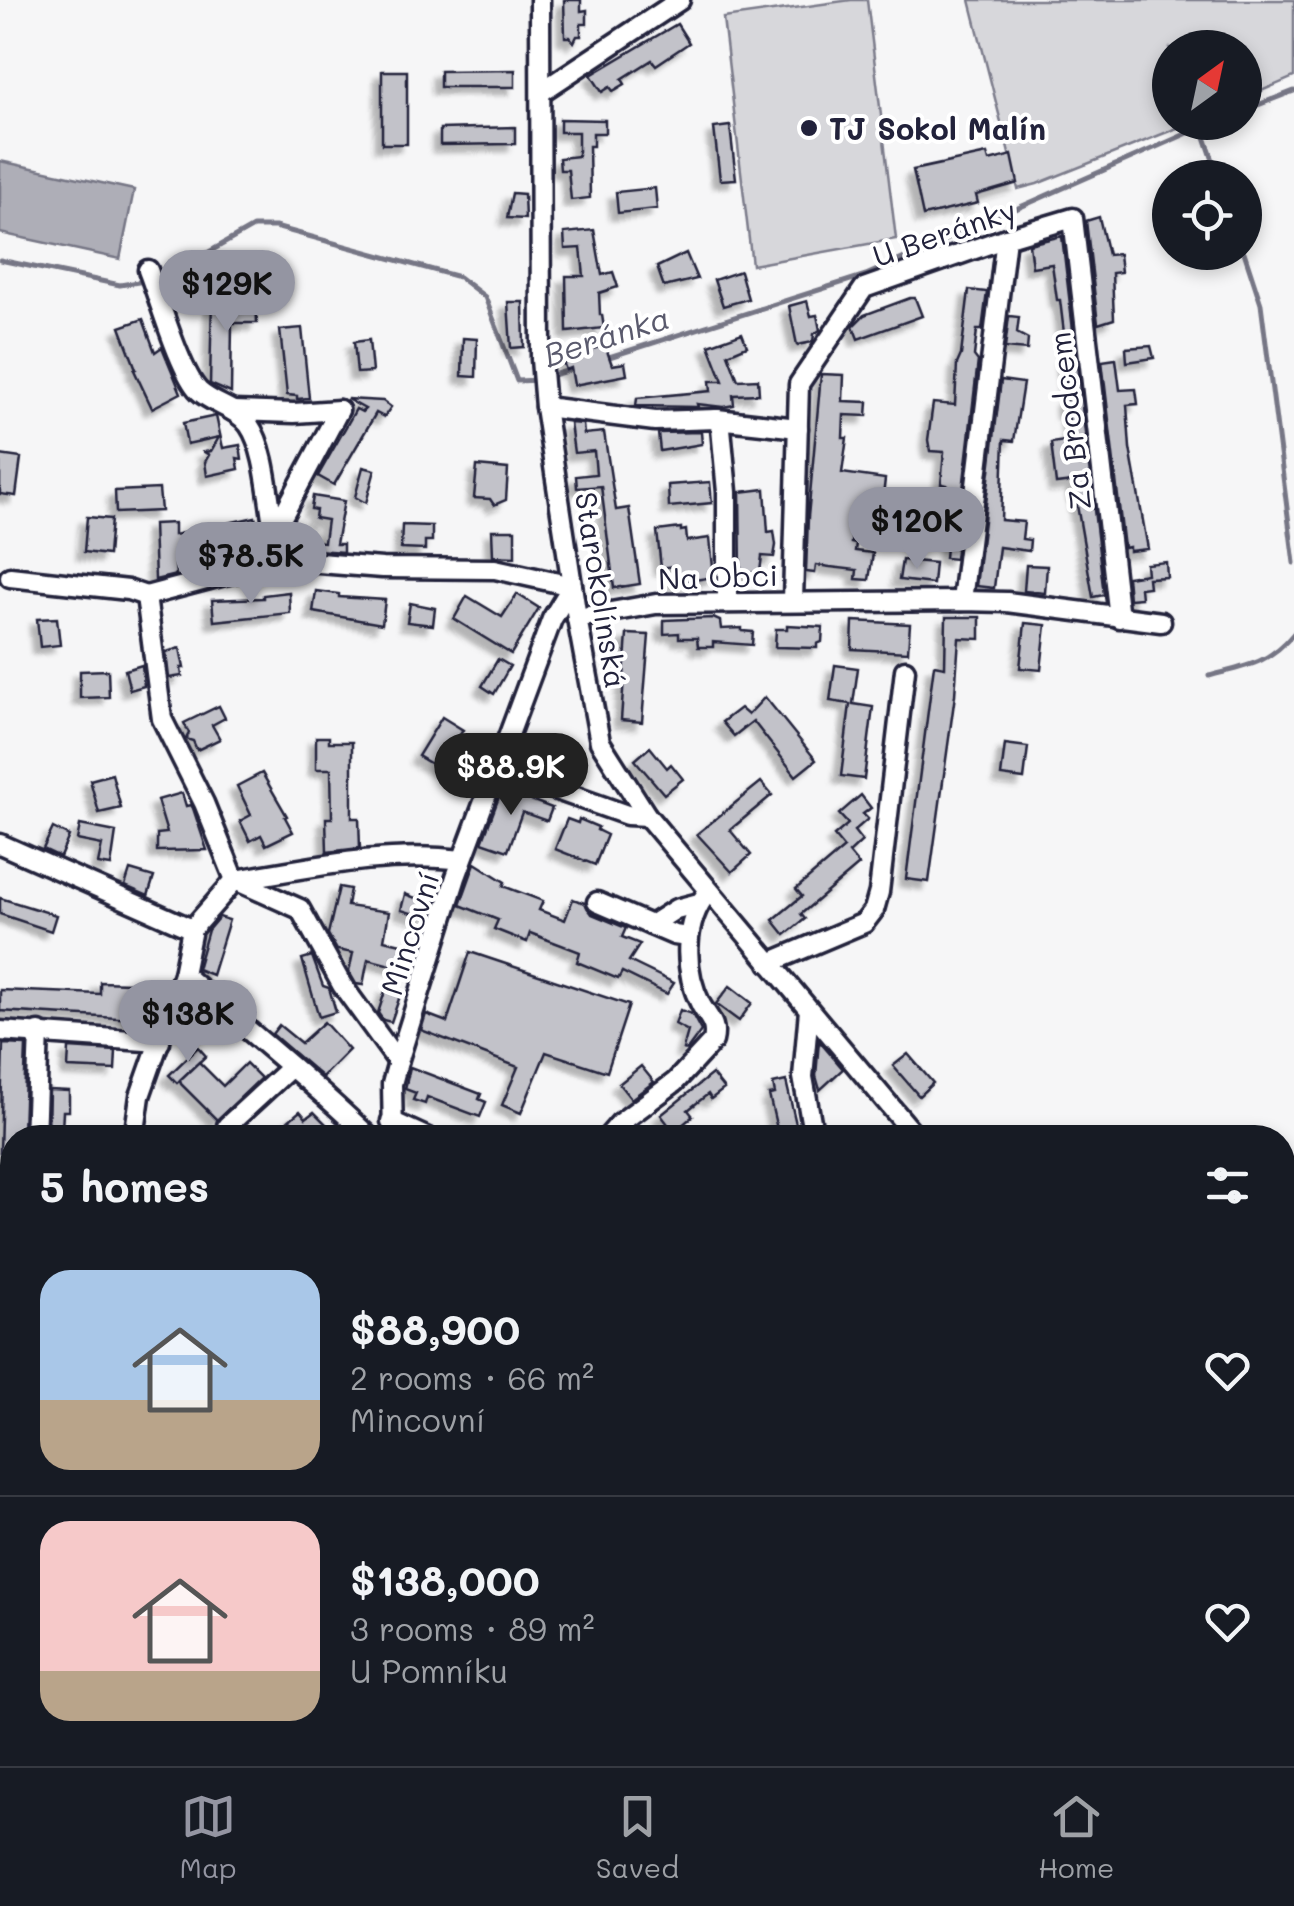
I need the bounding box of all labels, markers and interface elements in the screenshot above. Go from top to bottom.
north arrow [1152,30,1262,140]
map controls [1152,30,1262,270]
place label: TJ Sokol Malín [829,108,1046,148]
marker: TJ Sokol Malín [798,117,820,139]
button: locate [1152,160,1262,270]
street label: U Beránky [867,189,1021,275]
pin: $129K [157,250,297,335]
text: $129K [181,261,273,303]
water label: Beránka [538,295,674,375]
street label: Za Brodcem [1038,330,1100,512]
pin: $120K [847,487,987,572]
street label: Starokolínská [567,489,637,691]
text: $120K [870,498,964,540]
pin: $78.5K [170,522,332,607]
text: $78.5K [197,533,305,575]
street label: Na Obci [657,554,779,598]
pin: $88.9K [430,733,592,818]
text: $88.9K [456,744,566,786]
street label: Mincovní [370,866,448,1000]
pin: $138K [118,980,258,1065]
text: $138K [141,991,235,1033]
text: 5 homes [40,1158,209,1213]
icon: filters [1200,1158,1255,1213]
text: $88,900 [350,1301,520,1356]
icon: home [120,1310,240,1430]
icon: heart [1200,1343,1255,1398]
text: 2 rooms · 66 m² [350,1356,594,1398]
text: Mincovní [350,1398,486,1440]
text: $138,000 [350,1552,540,1607]
icon: home [120,1561,240,1681]
icon: heart [1200,1594,1255,1649]
text: 3 rooms · 89 m² [350,1607,595,1649]
text: U Pomníku [350,1649,508,1691]
tab: Map [180,1789,237,1885]
tab: Saved [596,1789,679,1885]
tab: Home [1038,1789,1114,1885]

